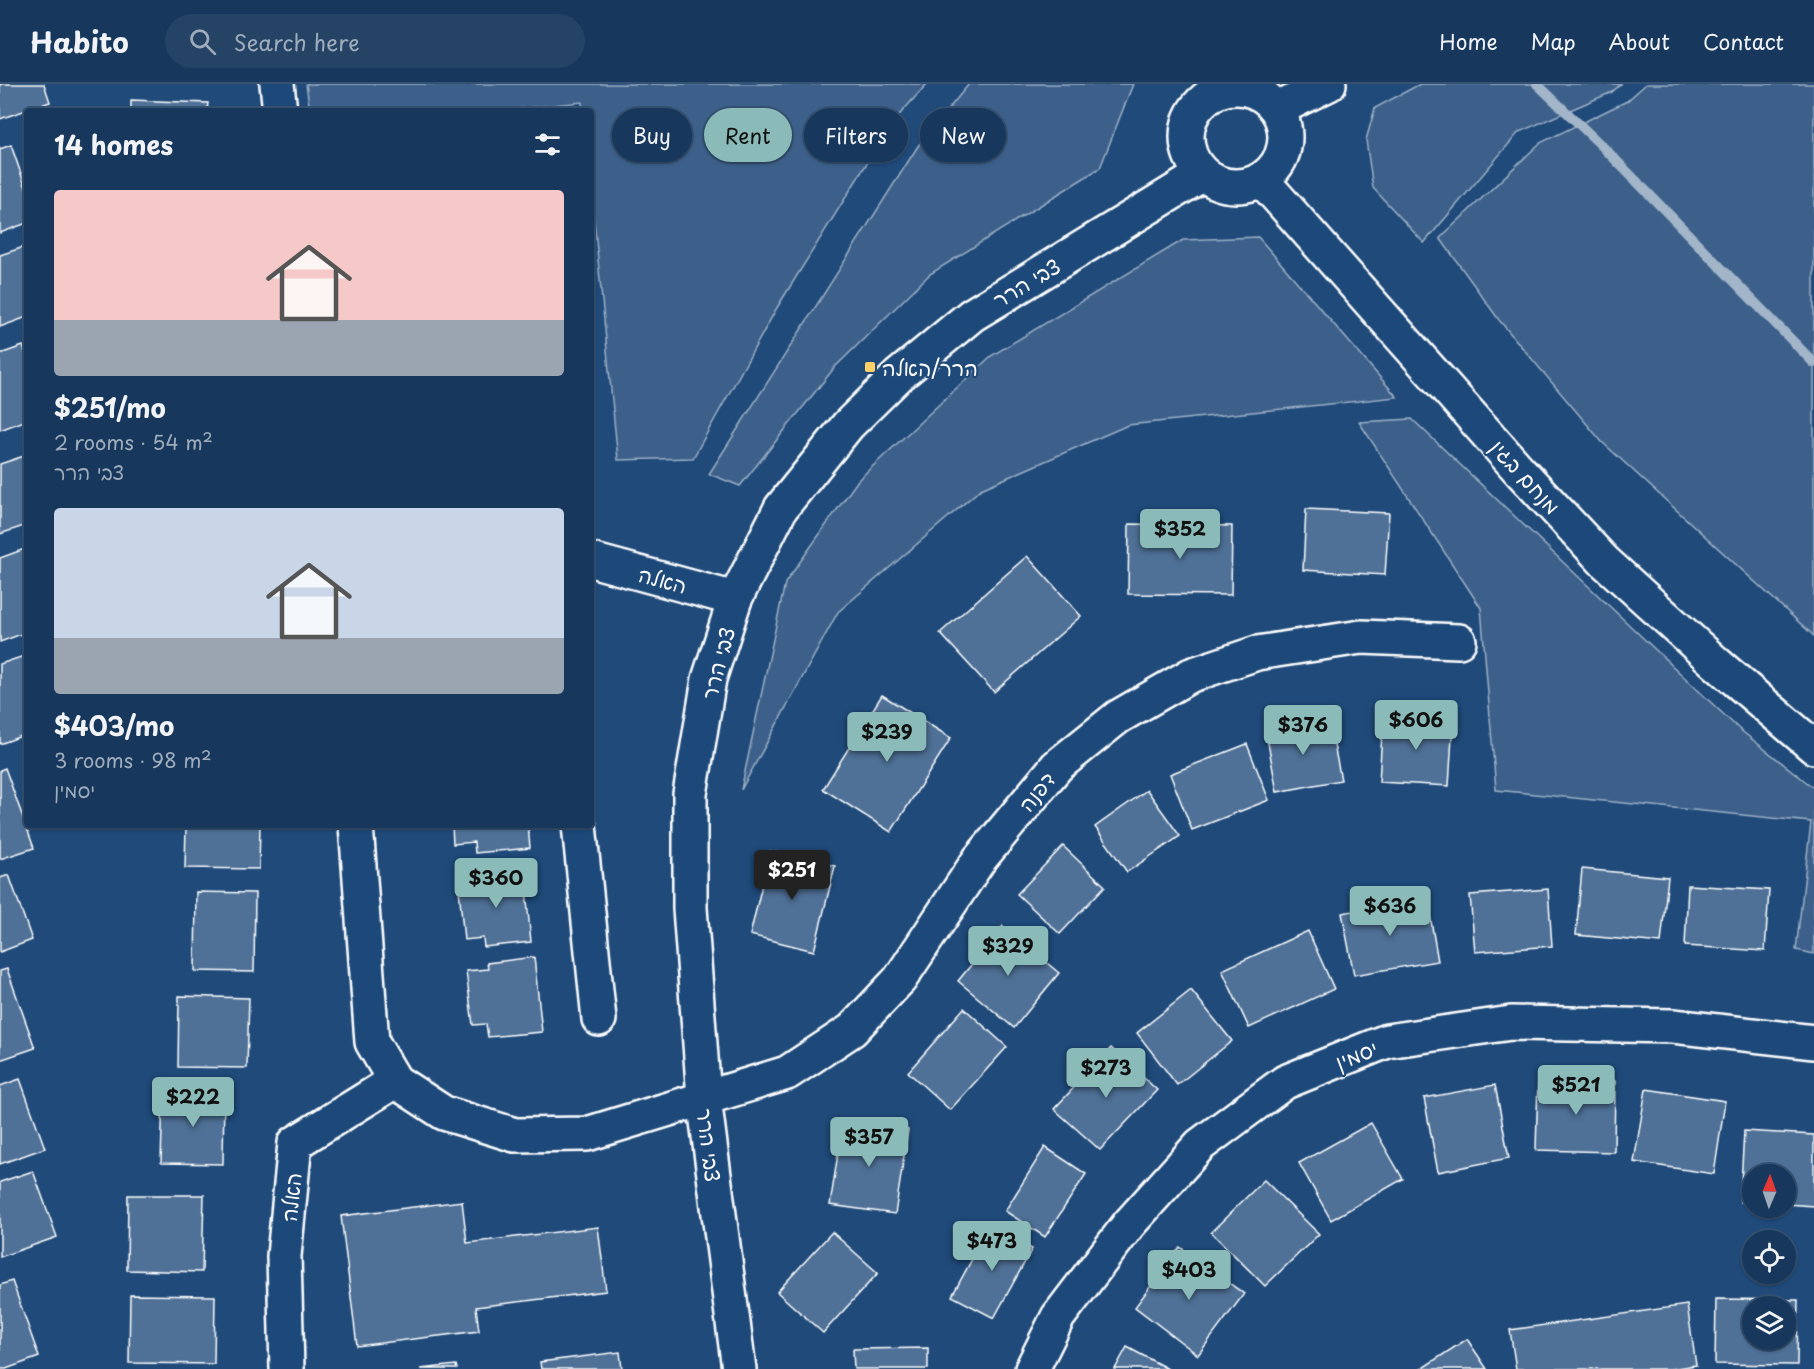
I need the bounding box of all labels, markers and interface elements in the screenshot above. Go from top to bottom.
search box [165,14,585,68]
text: Habito [30,20,129,63]
icon: search [186,25,219,58]
text: Search here [234,25,360,58]
text: Home [1439,25,1498,57]
text: Map [1531,25,1576,57]
text: About [1609,25,1670,57]
text: Contact [1703,25,1784,57]
chip: Buy [612,108,692,162]
chip: Rent [704,108,792,162]
chip: Filters [804,108,908,162]
chip: New [920,108,1006,162]
text: 14 homes [54,125,173,164]
icon: filters [531,128,564,161]
icon: home [255,229,363,337]
street label: צבי הרר [986,249,1066,315]
place label: הרר/האלה [882,351,978,383]
marker: הרר/האלה [863,360,877,374]
text: $251/mo [54,388,166,427]
text: 2 rooms · 54 m² [54,427,213,457]
street label: מנחם בגין [1483,431,1569,521]
text: צבי הרר [54,457,124,487]
pin: $352 [1144,509,1216,560]
text: $352 [1154,513,1206,543]
icon: home [255,547,363,655]
street label: האלה [635,557,691,601]
street label: צבי הרר [692,623,742,703]
pin: $606 [1380,700,1452,751]
text: $606 [1389,704,1443,734]
pin: $376 [1267,705,1339,756]
text: $403/mo [54,706,174,745]
text: $376 [1278,709,1328,739]
pin: $239 [851,712,923,763]
text: $239 [861,716,913,746]
text: 3 rooms · 98 m² [54,745,212,775]
street label: דפנה [1010,764,1062,818]
text: יסמין [54,775,95,805]
pin: $251 [756,850,828,901]
text: $251 [768,854,816,884]
pin: $360 [460,858,532,909]
text: $360 [469,862,523,892]
pin: $636 [1354,886,1426,937]
text: $636 [1364,890,1416,920]
pin: $329 [972,926,1044,977]
text: $329 [982,930,1034,960]
street label: יסמין [1330,1031,1382,1077]
pin: $273 [1070,1048,1142,1099]
text: $273 [1080,1052,1132,1082]
pin: $521 [1540,1065,1612,1116]
text: $521 [1552,1069,1600,1099]
pin: $222 [157,1077,229,1128]
text: $222 [166,1081,220,1111]
street label: צבי הרר [690,1106,730,1184]
pin: $357 [833,1117,905,1168]
text: $357 [844,1121,894,1151]
north arrow [1742,1164,1796,1218]
map controls [1742,1164,1796,1350]
street label: האלה [272,1171,308,1223]
pin: $473 [956,1221,1028,1272]
text: $473 [967,1225,1017,1255]
button: locate [1742,1230,1796,1284]
pin: $403 [1153,1250,1225,1301]
text: $403 [1162,1254,1216,1284]
button: layers [1742,1296,1796,1350]

